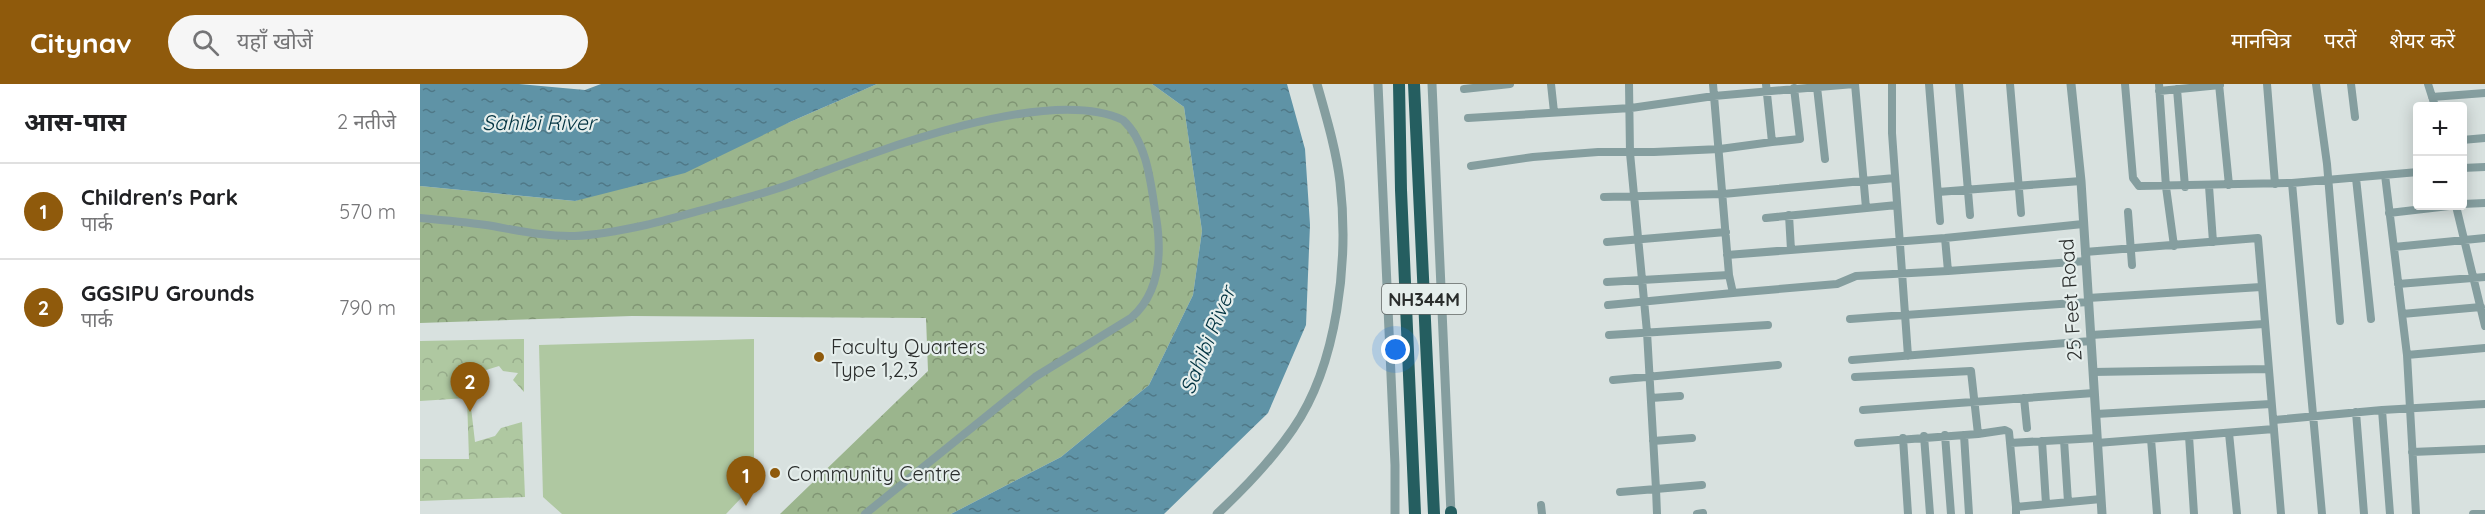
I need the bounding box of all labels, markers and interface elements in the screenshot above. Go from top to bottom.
search box [168,15,588,69]
text: Citynav [30,25,132,60]
icon: search [189,26,222,59]
text: यहाँ खोजें [237,27,313,55]
text: मानचित्र [2231,27,2291,53]
text: परतें [2324,27,2357,53]
text: शेयर करें [2390,27,2455,53]
map controls [2413,102,2467,210]
button: + [2413,102,2467,156]
text: आस-पास [24,105,126,138]
text: 2 नतीजे [337,109,396,134]
water label: Sahibi River [482,109,599,135]
button: − [2413,156,2467,210]
text: Children's Park [81,183,238,211]
text: 1 [40,199,47,224]
text: 570 m [339,199,396,224]
text: पार्क [81,211,113,236]
street label: 25 Feet Road [2053,238,2087,362]
text: GGSIPU Grounds [81,279,254,307]
water label: Sahibi River [1174,280,1241,397]
road number: NH344M [1382,284,1466,314]
text: 2 [38,295,49,320]
text: 790 m [339,295,396,320]
text: पार्क [81,307,113,332]
place label: Faculty Quarters Type 1,2,3 [831,334,986,382]
your location [1381,335,1410,364]
marker: Faculty Quarters Type 1,2,3 [812,350,826,364]
pin: 2 [451,362,490,412]
pin: 1 [726,456,766,506]
place label: Community Centre [787,461,961,486]
marker: Community Centre [768,466,782,480]

